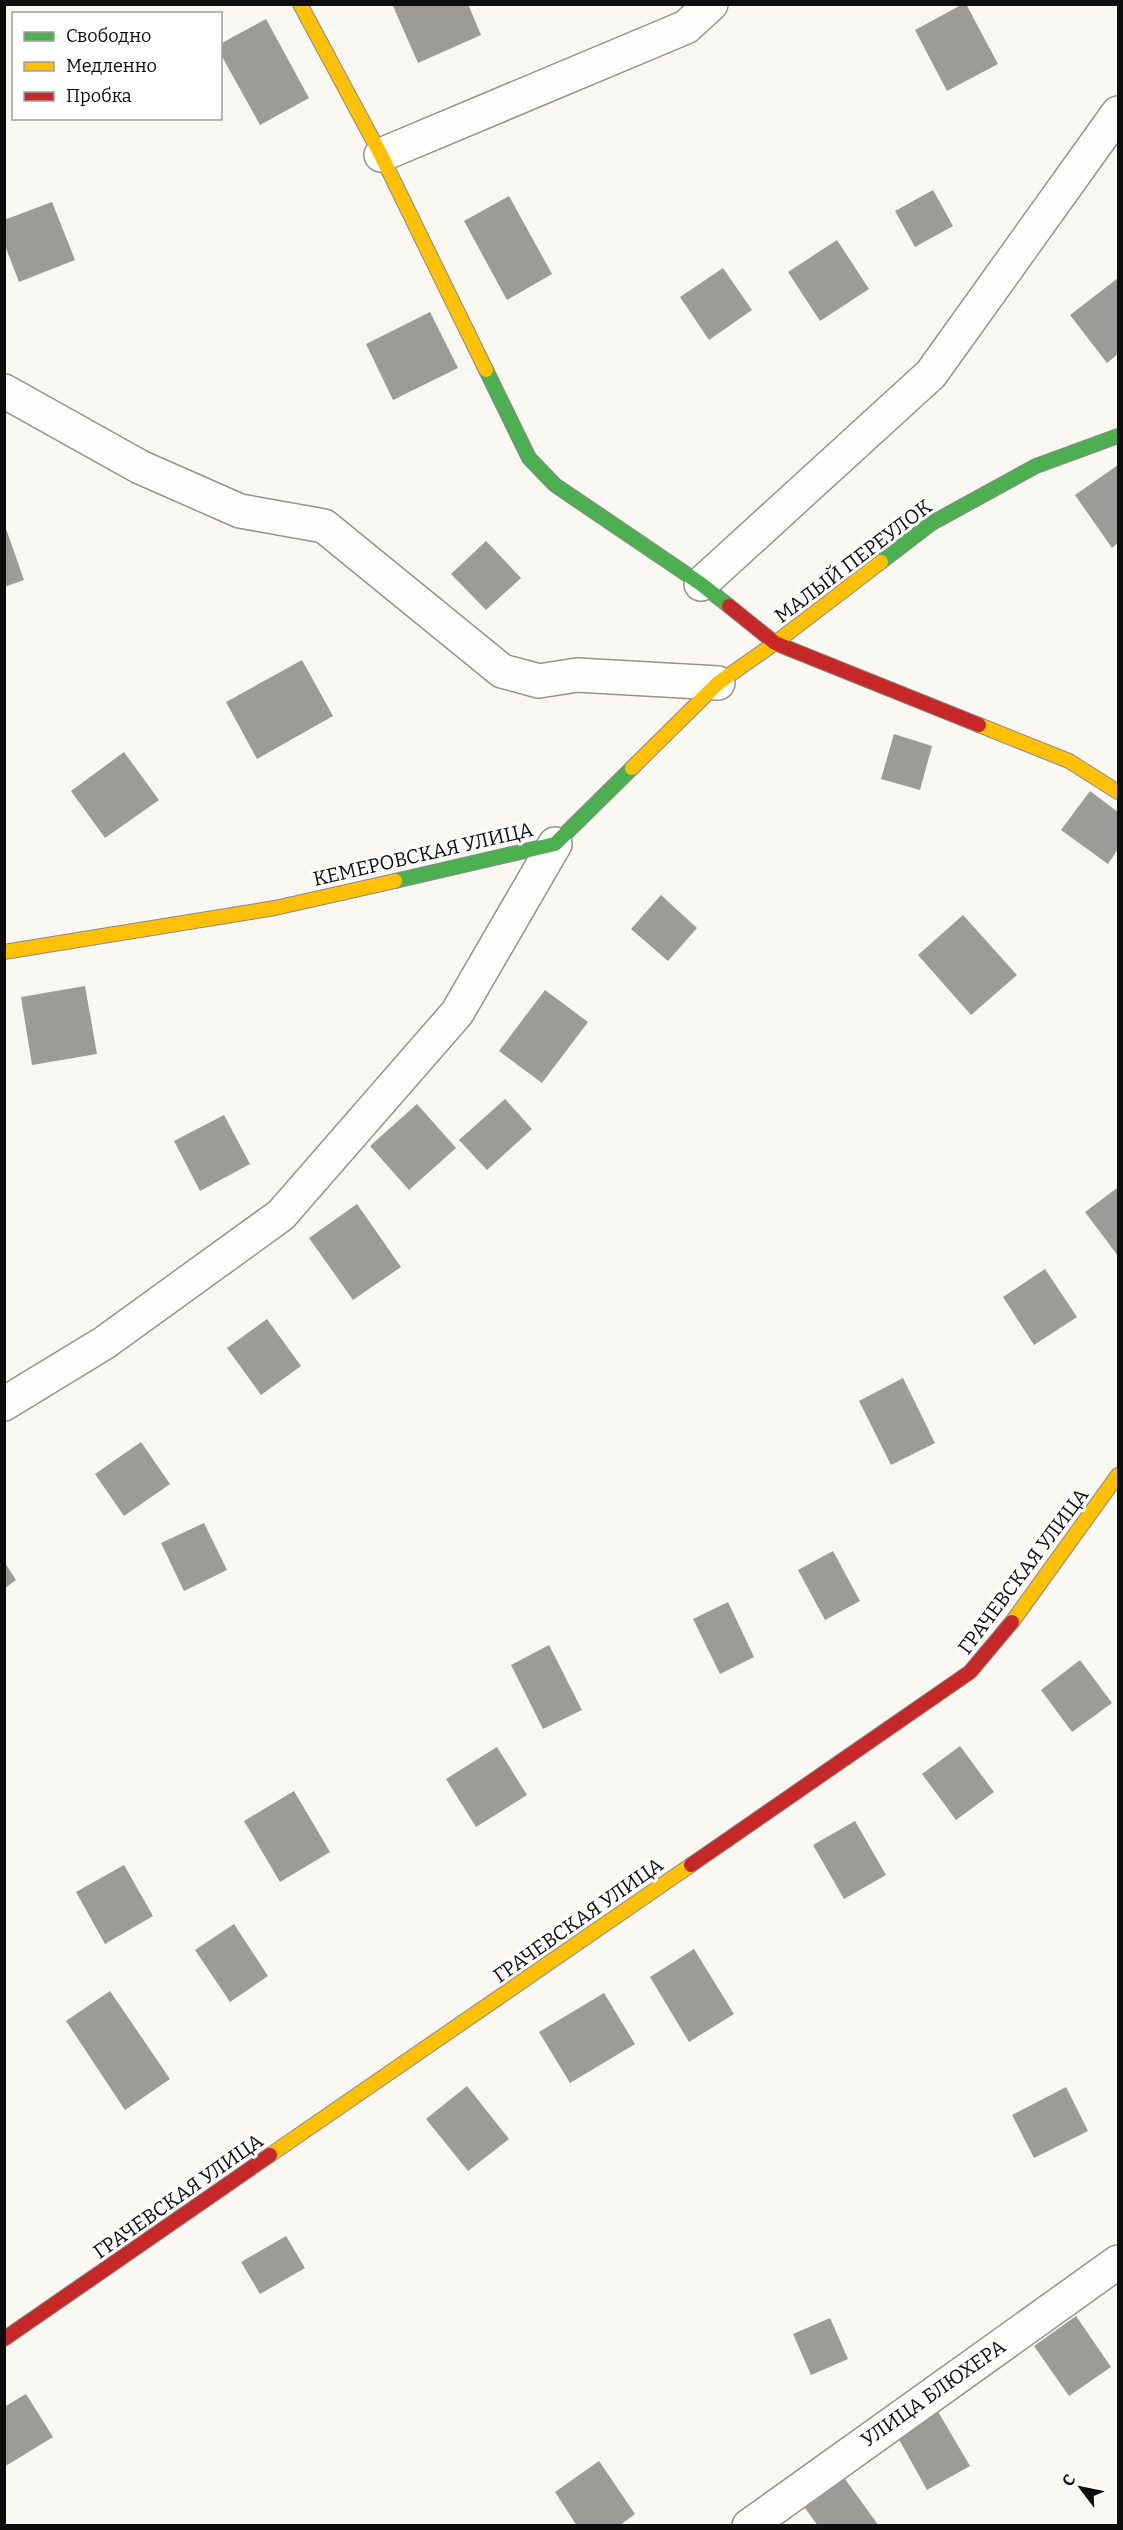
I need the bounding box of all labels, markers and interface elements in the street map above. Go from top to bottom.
legend [12,12,222,120]
text: Свободно [66,25,151,47]
text: Медленно [66,55,157,77]
text: Пробка [66,85,132,107]
street label: МАЛЫЙ ПЕРЕУЛОК [770,494,936,628]
street label: КЕМЕРОВСКАЯ УЛИЦА [311,817,536,891]
street label: ГРАЧЕВСКАЯ УЛИЦА [953,1483,1094,1659]
street label: ГРАЧЕВСКАЯ УЛИЦА [489,1852,668,1988]
street label: ГРАЧЕВСКАЯ УЛИЦА [89,2128,268,2264]
street label: УЛИЦА БЛЮХЕРА [856,2334,1011,2452]
north arrow [1051,2458,1111,2518]
text: С [1058,2471,1079,2490]

